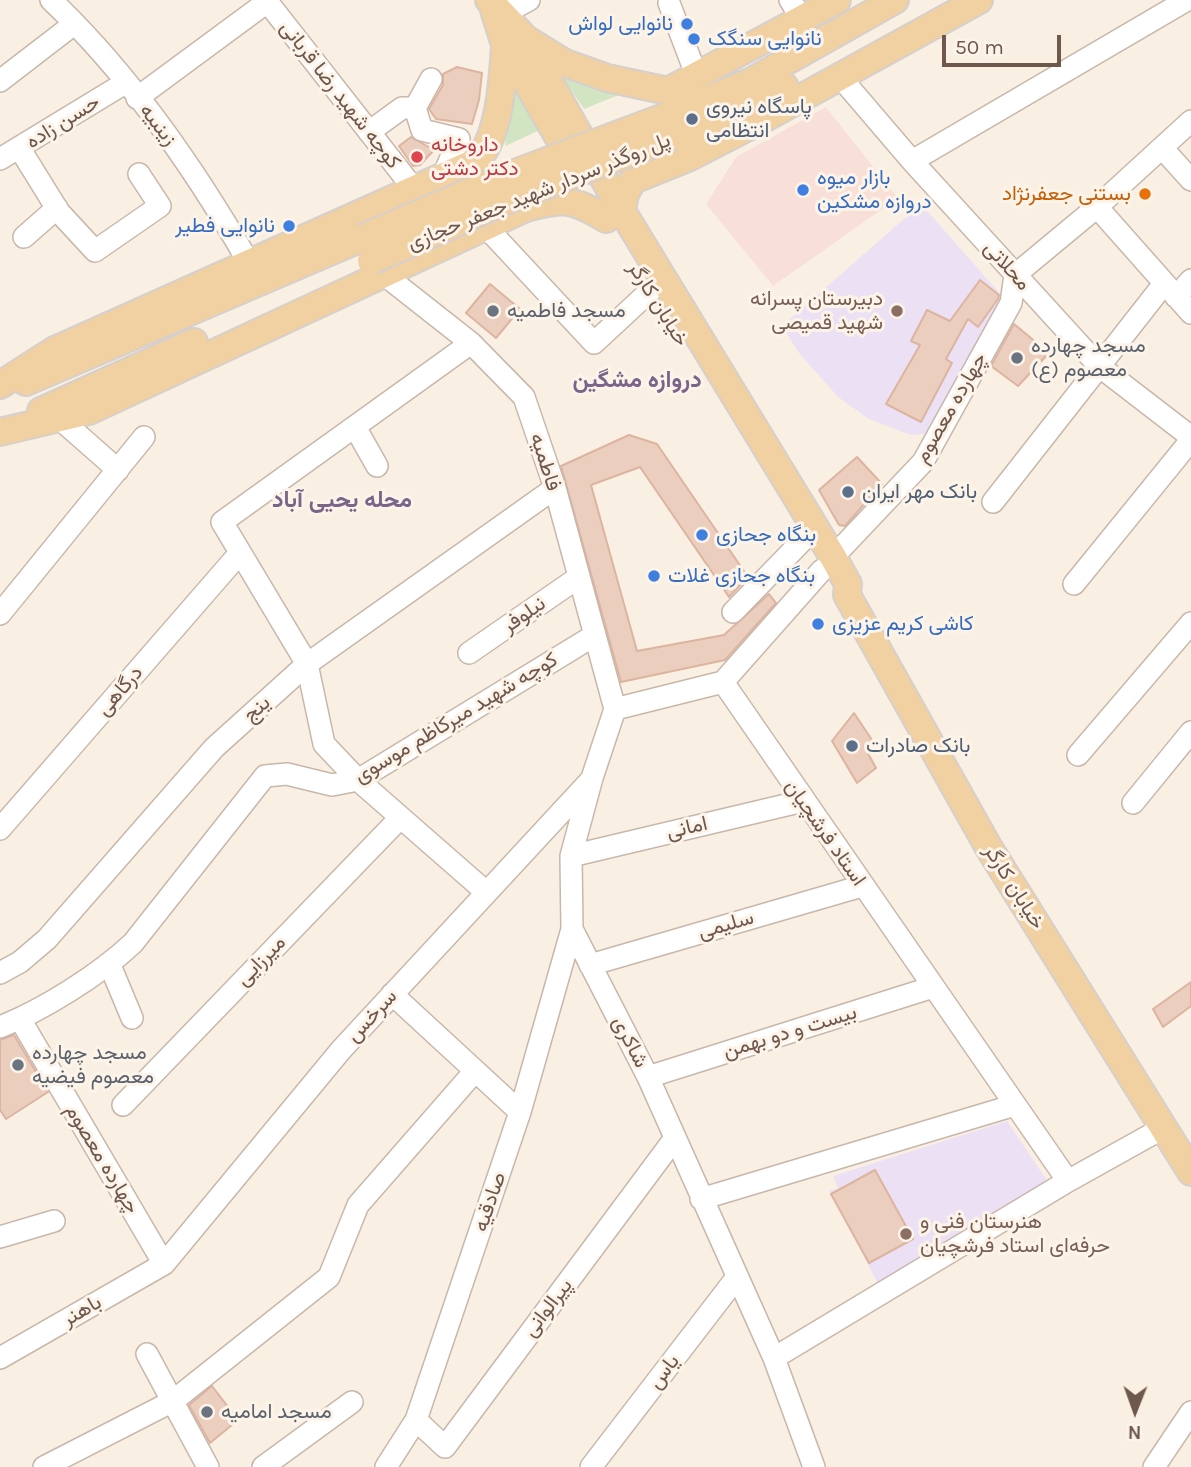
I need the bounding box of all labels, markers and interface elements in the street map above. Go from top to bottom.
place label: نانوایی لواش [568,11,673,37]
street label: کوچه شهید رضا قربانی [274,16,406,174]
marker: نانوایی لواش [679,16,695,32]
scale bar [946,21,1065,65]
place label: نانوایی سنگک [708,26,822,52]
marker: نانوایی سنگک [686,31,702,47]
text: 50 m [955,35,1004,59]
street label: حسن زاده [21,89,105,155]
place label: پاسگاه نیروی انتظامی [706,94,812,144]
street label: زینبیه [134,99,182,151]
marker: پاسگاه نیروی انتظامی [684,111,700,127]
street label: پل روگذر سردار شهید جعفر حجازی [404,128,674,256]
place label: داروخانه دکتر دشتی [431,132,519,182]
marker: داروخانه دکتر دشتی [409,149,425,165]
place label: بازار میوه دروازه مشکین [817,165,932,215]
place label: بستنی جعفرنژاد [1002,181,1131,207]
marker: بازار میوه دروازه مشکین [795,182,811,198]
marker: بستنی جعفرنژاد [1137,186,1153,202]
place label: نانوایی فطیر [175,213,275,239]
marker: نانوایی فطیر [281,218,297,234]
street label: محلاتی [978,236,1036,296]
street label: خیابان کارگر [622,257,694,351]
place label: دبیرستان پسرانه شهید قمیصی [750,286,883,336]
place label: مسجد فاطمیه [507,298,626,324]
marker: مسجد فاطمیه [485,303,501,319]
marker: دبیرستان پسرانه شهید قمیصی [889,303,905,319]
place label: مسجد چهارده معصوم (ع) [1031,333,1146,383]
street label: چهارده معصوم [909,348,993,468]
marker: مسجد چهارده معصوم (ع) [1009,350,1025,366]
district label: دروازه مشگین [572,366,702,394]
street label: فاطمیه [524,430,566,494]
place label: بانک مهر ایران [862,479,977,505]
marker: بانک مهر ایران [840,484,856,500]
district label: محله یحیی آباد [272,486,412,514]
place label: بنگاه جحازی [716,522,816,548]
marker: بنگاه جحازی [694,527,710,543]
place label: بنگاه جحازی غلات [668,563,815,589]
marker: بنگاه جحازی غلات [646,568,662,584]
street label: نیلوفر [497,591,551,639]
place label: کاشی کریم عزیزی [832,611,974,637]
marker: کاشی کریم عزیزی [810,616,826,632]
street label: کوچه شهید میرکاظم موسوی [350,647,562,789]
street label: درگاهی [91,661,149,721]
street label: ینج [238,690,276,728]
place label: بانک صادرات [866,733,971,759]
marker: بانک صادرات [844,738,860,754]
street label: استاد فرشچیان [779,775,871,891]
street label: امانی [664,811,710,845]
street label: خیابان کارگر [978,840,1050,934]
street label: سلیمی [695,905,757,945]
street label: میرزایی [231,930,291,992]
street label: سرخس [341,984,403,1048]
street label: بیست و دو بهمن [720,1000,860,1064]
street label: شاکری [606,1012,654,1072]
place label: مسجد چهارده معصوم فیضیه [32,1040,154,1090]
marker: مسجد چهارده معصوم فیضیه [10,1057,26,1073]
street label: چهارده معصوم [59,1100,145,1218]
street label: صادقیه [468,1169,512,1235]
place label: هنرستان فنی و حرفه‌ای استاد فرشچیان [920,1209,1110,1259]
marker: هنرستان فنی و حرفه‌ای استاد فرشچیان [898,1226,914,1242]
street label: پیرالوانی [518,1274,578,1342]
street label: باهنر [58,1290,106,1332]
street label: یاس [643,1350,685,1394]
north arrow [1100,1376,1170,1446]
place label: مسجد امامیه [221,1399,332,1425]
marker: مسجد امامیه [199,1404,215,1420]
text: N [1128,1421,1142,1443]

